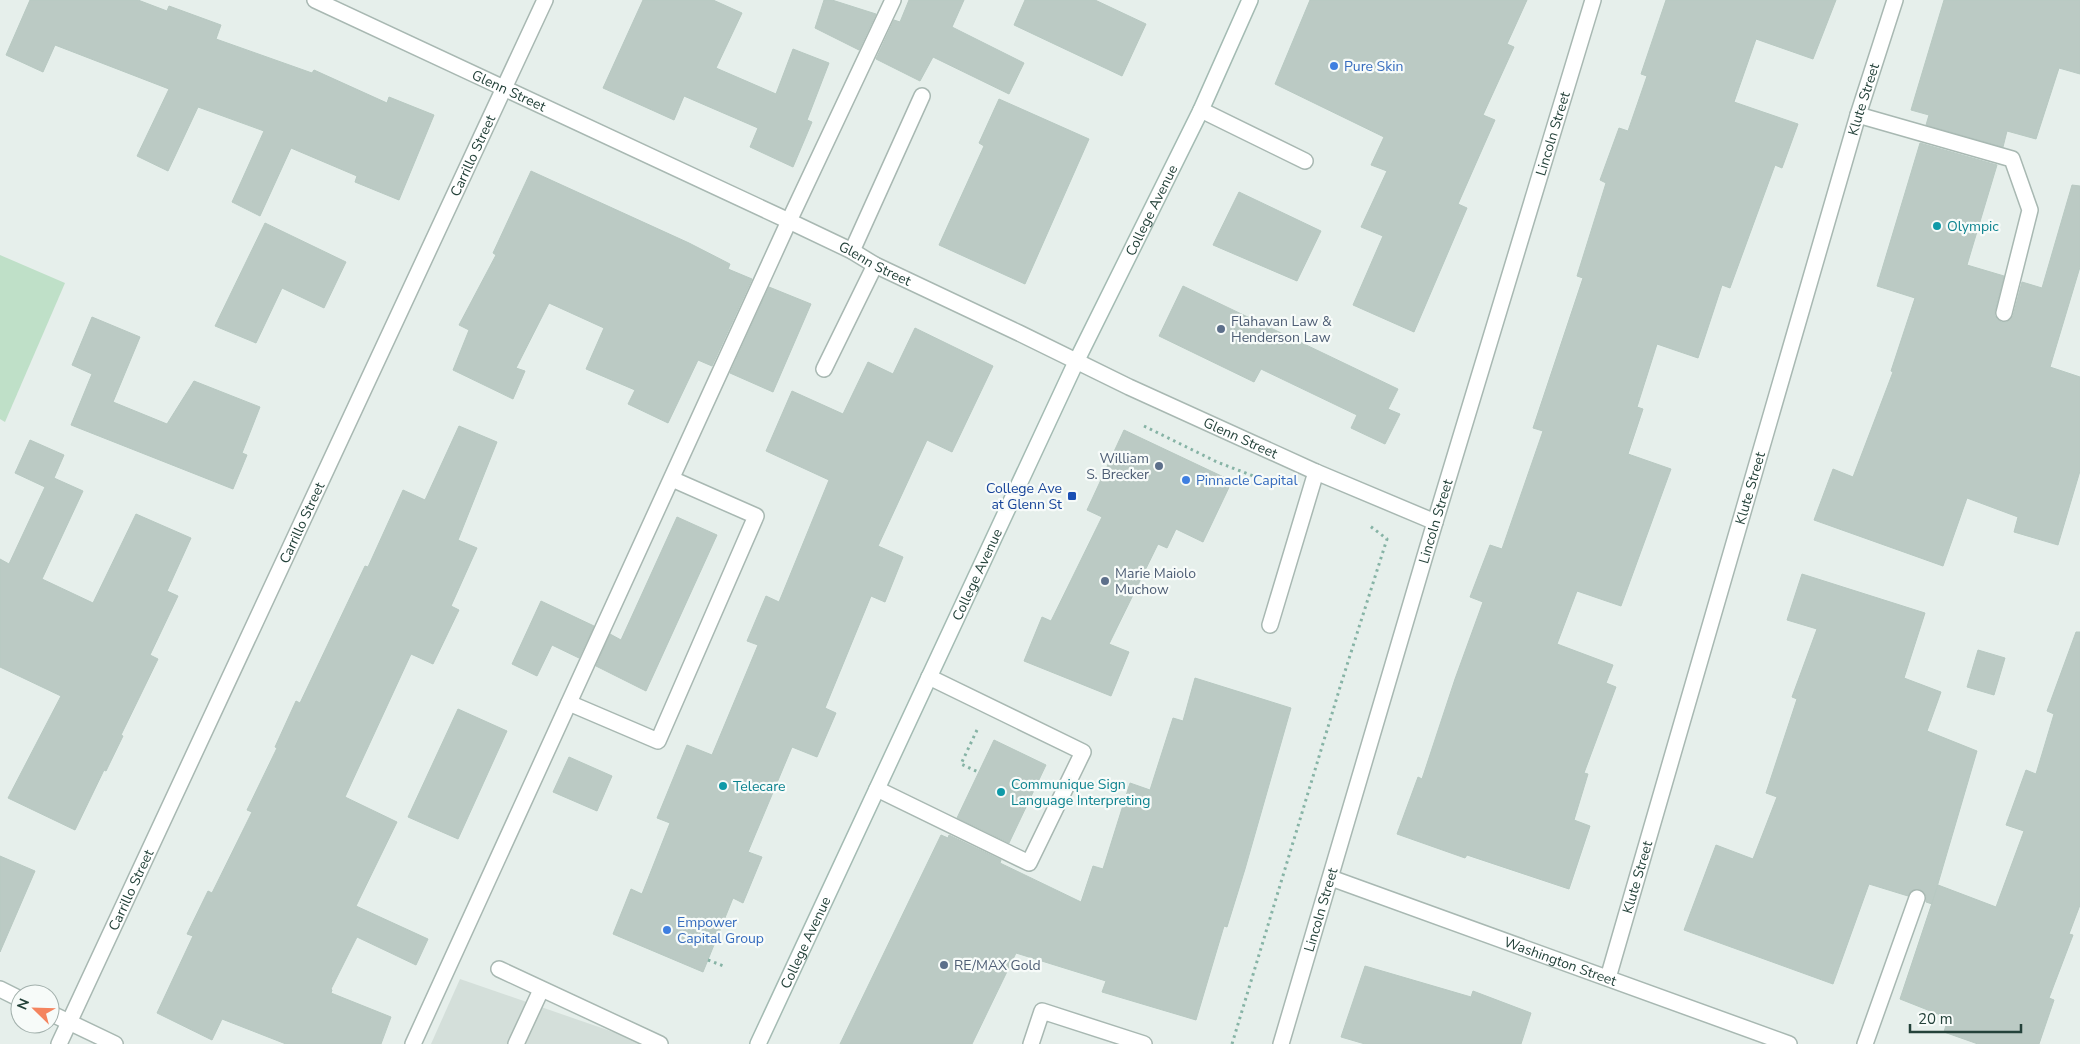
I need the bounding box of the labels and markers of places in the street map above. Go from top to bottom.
place label: Pure Skin [1344,57,1403,76]
marker: Pure Skin [1328,60,1340,72]
place label: Olympic [1947,217,1999,236]
marker: Olympic [1931,220,1943,232]
place label: Flahavan Law & Henderson Law [1231,312,1332,347]
marker: Flahavan Law & Henderson Law [1215,323,1227,335]
place label: William S. Brecker [1086,449,1149,484]
marker: William S. Brecker [1153,460,1165,472]
place label: Pinnacle Capital [1196,471,1298,490]
marker: Pinnacle Capital [1180,474,1192,486]
place label: College Ave at Glenn St [986,479,1062,514]
marker: College Ave at Glenn St [1066,490,1078,502]
place label: Marie Maiolo Muchow [1115,564,1196,599]
marker: Marie Maiolo Muchow [1099,575,1111,587]
place label: Communique Sign Language Interpreting [1011,775,1150,810]
place label: Telecare [733,777,786,796]
marker: Telecare [717,780,729,792]
marker: Communique Sign Language Interpreting [995,786,1007,798]
place label: Empower Capital Group [677,913,764,948]
marker: Empower Capital Group [661,924,673,936]
place label: RE/MAX Gold [954,956,1041,975]
marker: RE/MAX Gold [938,959,950,971]

